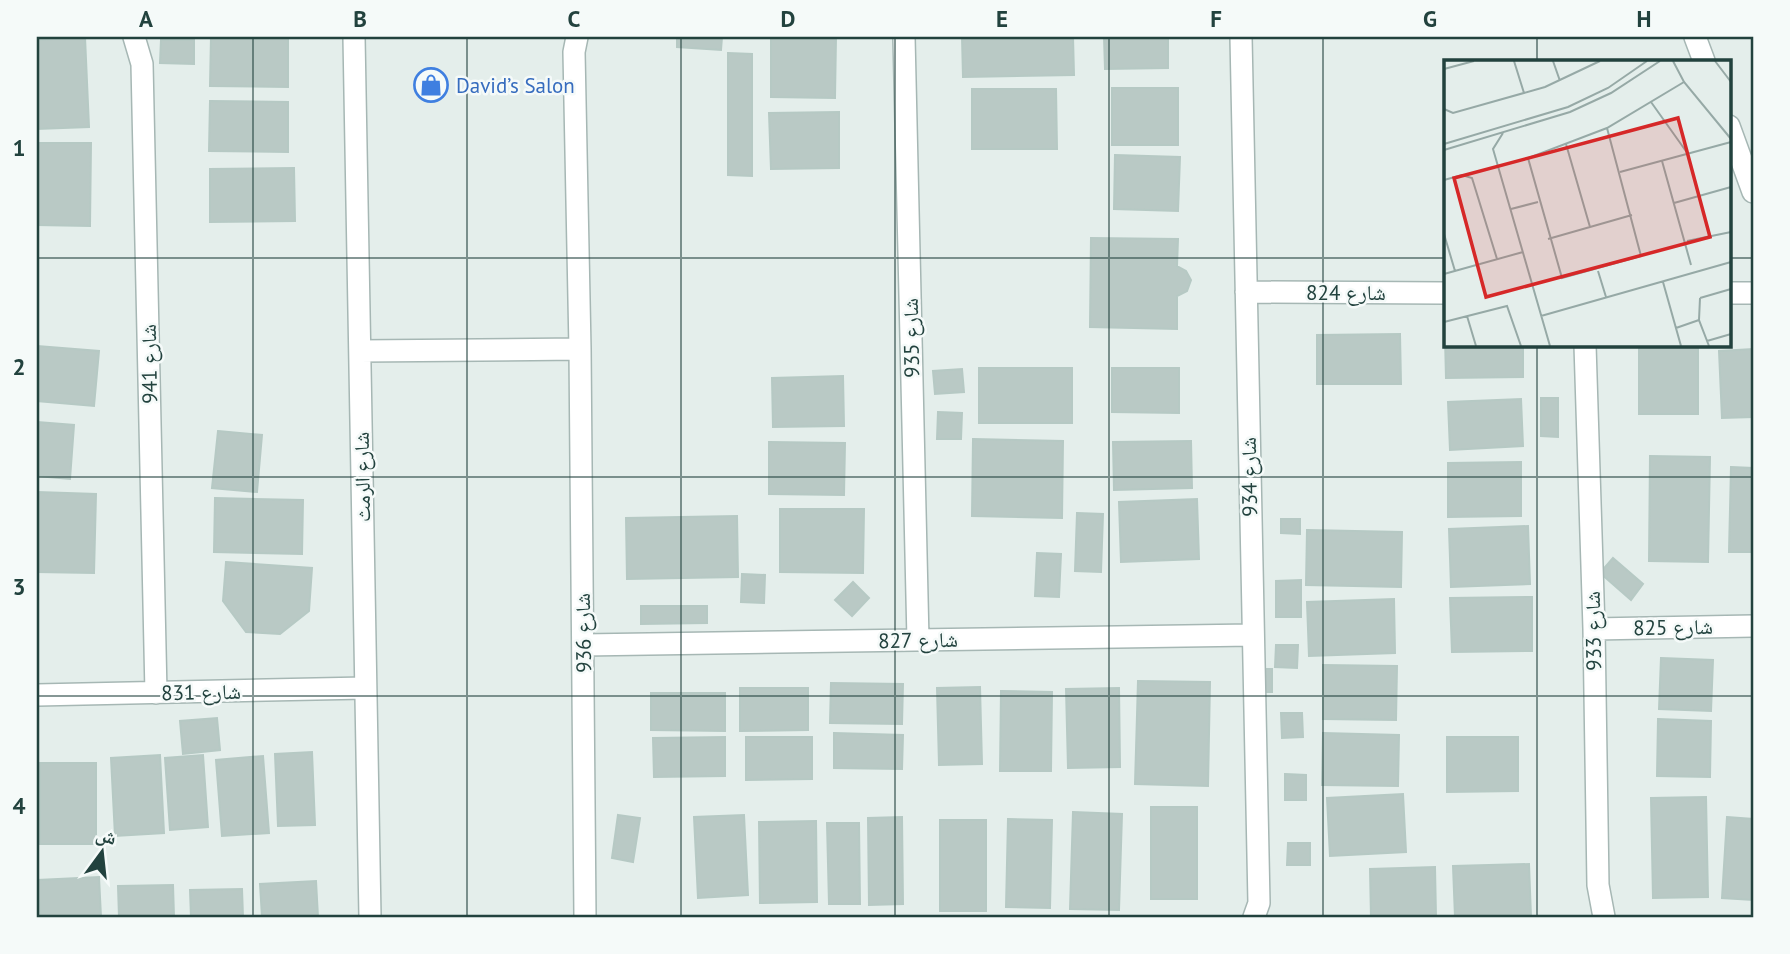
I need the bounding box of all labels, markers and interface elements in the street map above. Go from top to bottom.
text: A [139,4,153,33]
text: B [353,4,367,33]
text: C [568,4,581,33]
text: D [781,4,795,33]
text: E [996,4,1008,33]
text: F [1210,4,1222,33]
text: G [1423,4,1437,33]
text: H [1637,4,1651,33]
inset map [1444,60,1730,346]
shop icon: David’s Salon [412,66,450,104]
place label: David’s Salon [456,72,575,99]
text: 1 [12,133,26,162]
street label: شارع 824 [1306,279,1386,306]
street label: شارع 935 [897,298,925,378]
street label: شارع 941 [135,324,163,404]
text: 2 [12,352,26,381]
street label: شارع الرمث [348,432,376,522]
street label: شارع 934 [1235,437,1263,517]
text: 3 [12,572,26,601]
street label: شارع 933 [1579,591,1607,671]
street label: شارع 936 [569,593,597,673]
street label: شارع 825 [1633,613,1713,641]
street label: شارع 827 [878,626,958,654]
street label: شارع 831 [161,678,241,706]
text: 4 [12,791,26,820]
north arrow [66,818,136,888]
text: ش [94,821,119,850]

